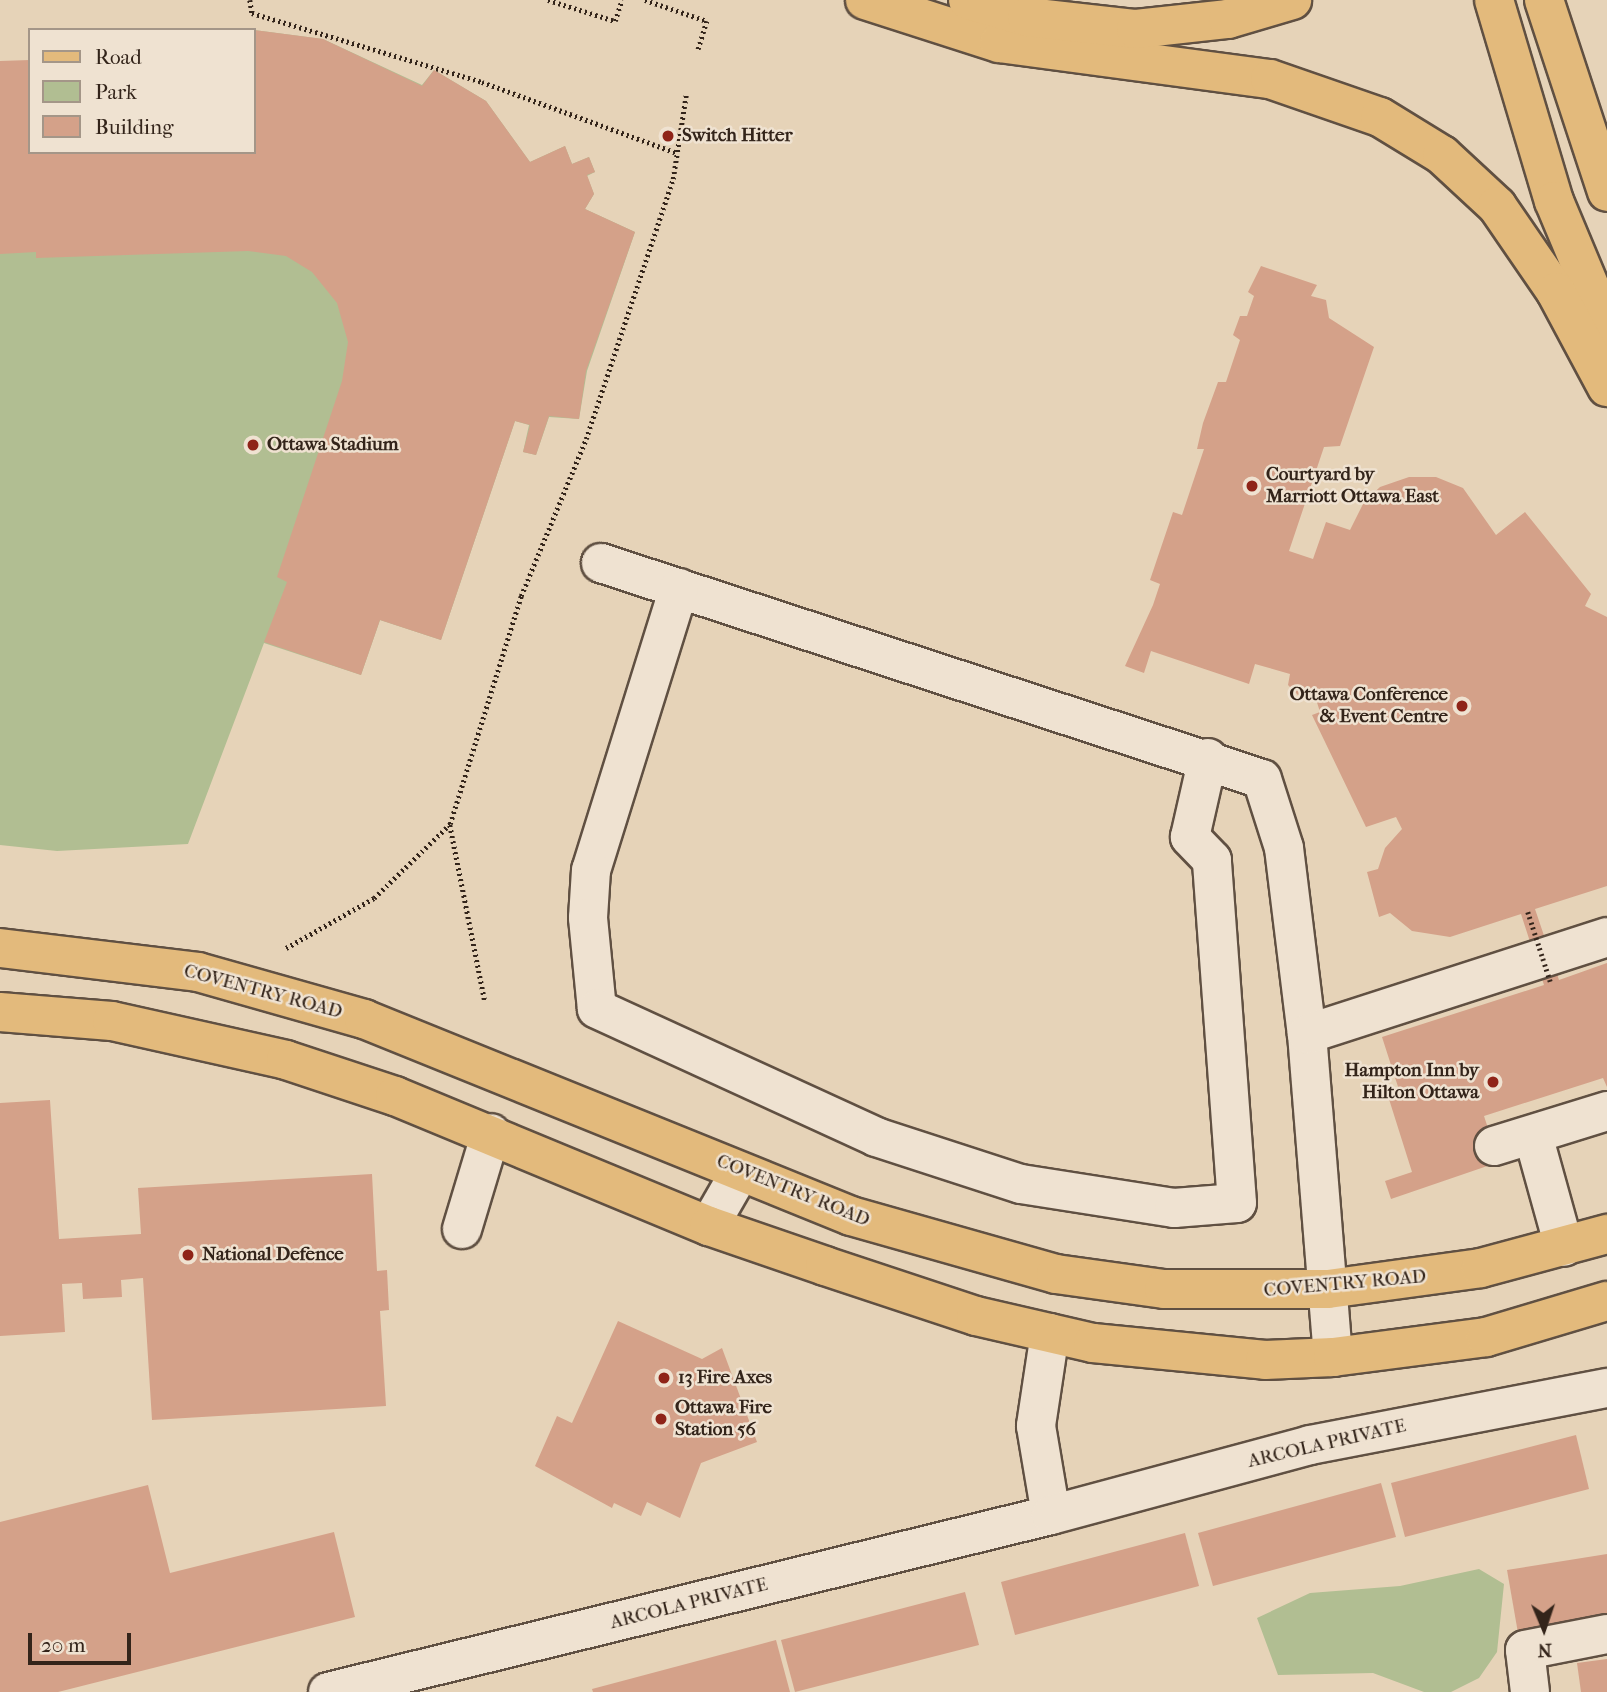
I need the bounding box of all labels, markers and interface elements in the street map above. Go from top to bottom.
legend [28,28,256,154]
text: Road [95,45,142,69]
text: Park [95,80,137,104]
text: Building [95,115,173,139]
place label: Switch Hitter [682,125,793,147]
marker: Switch Hitter [660,128,676,144]
place label: Ottawa Stadium [267,434,399,456]
marker: Ottawa Stadium [245,437,261,453]
place label: Courtyard by Marriott Ottawa East [1266,464,1439,508]
marker: Courtyard by Marriott Ottawa East [1244,478,1260,494]
place label: Ottawa Conference & Event Centre [1289,684,1448,728]
marker: Ottawa Conference & Event Centre [1454,698,1470,714]
street label: COVENTRY ROAD [181,960,345,1024]
place label: Hampton Inn by Hilton Ottawa [1345,1060,1479,1104]
marker: Hampton Inn by Hilton Ottawa [1485,1074,1501,1090]
street label: COVENTRY ROAD [713,1150,873,1232]
place label: National Defence [202,1244,344,1266]
marker: National Defence [180,1247,196,1263]
street label: COVENTRY ROAD [1263,1266,1427,1302]
place label: 13 Fire Axes [678,1367,772,1389]
marker: 13 Fire Axes [656,1370,672,1386]
place label: Ottawa Fire Station 56 [675,1397,772,1441]
marker: Ottawa Fire Station 56 [653,1411,669,1427]
street label: ARCOLA PRIVATE [1246,1415,1408,1473]
street label: ARCOLA PRIVATE [608,1573,770,1635]
north arrow [1509,1594,1579,1664]
scale bar [32,1618,135,1662]
text: 20 m [41,1633,85,1657]
text: N [1537,1639,1552,1661]

